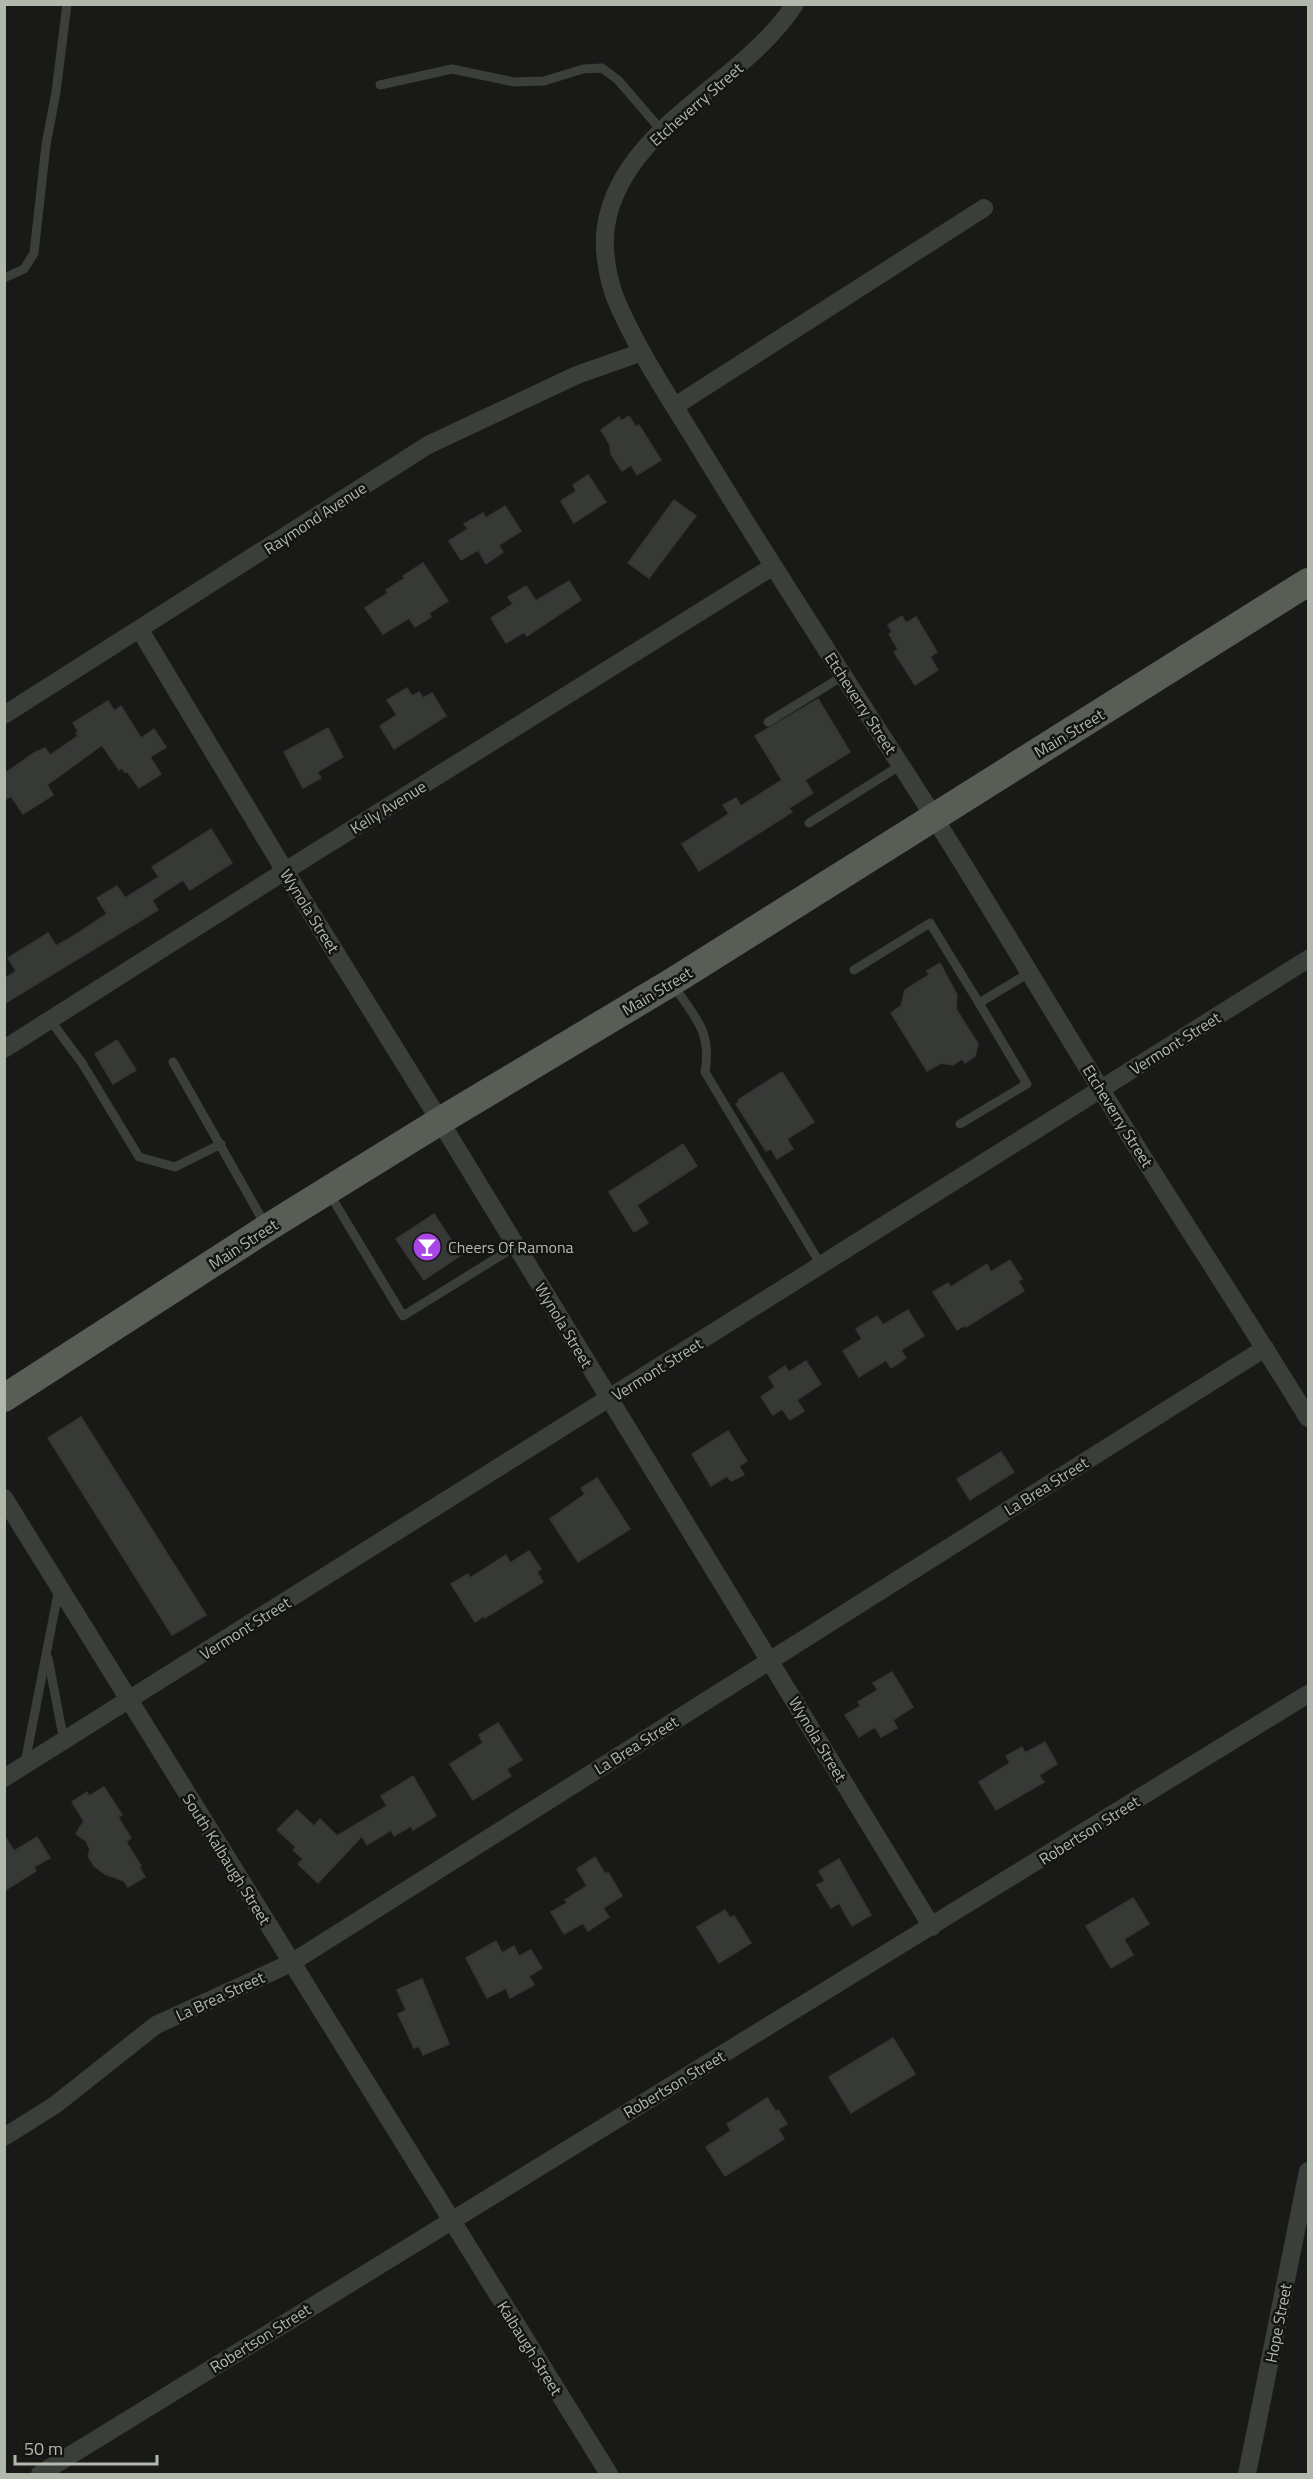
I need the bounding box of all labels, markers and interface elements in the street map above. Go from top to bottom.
street label: Etcheverry Street [644,56,748,151]
street label: Raymond Avenue [259,476,371,560]
street label: Etcheverry Street [819,647,903,759]
street label: Main Street [1029,702,1109,763]
street label: Kelly Avenue [345,774,431,840]
street label: Wynola Street [275,864,346,958]
street label: Main Street [617,960,697,1021]
street label: Vermont Street [1125,1005,1225,1081]
street label: Etcheverry Street [1077,1060,1159,1172]
street label: Main Street [204,1212,283,1275]
bar icon: Cheers Of Ramona [411,1231,443,1263]
place label: Cheers Of Ramona [448,1235,574,1259]
street label: Wynola Street [529,1278,599,1372]
street label: Vermont Street [607,1331,707,1407]
street label: La Brea Street [999,1450,1093,1521]
street label: Vermont Street [195,1590,295,1666]
street label: Wynola Street [783,1692,853,1786]
street label: La Brea Street [589,1709,683,1780]
street label: South Kalbaugh Street [177,1789,277,1930]
street label: Robertson Street [1034,1789,1144,1871]
street label: La Brea Street [172,1965,269,2027]
street label: Robertson Street [619,2044,730,2124]
street label: Hope Street [1259,2281,1298,2365]
street label: Kalbaugh Street [491,2296,569,2400]
street label: Robertson Street [205,2297,315,2379]
scale bar [15,2428,158,2466]
text: 50 m [24,2435,63,2462]

